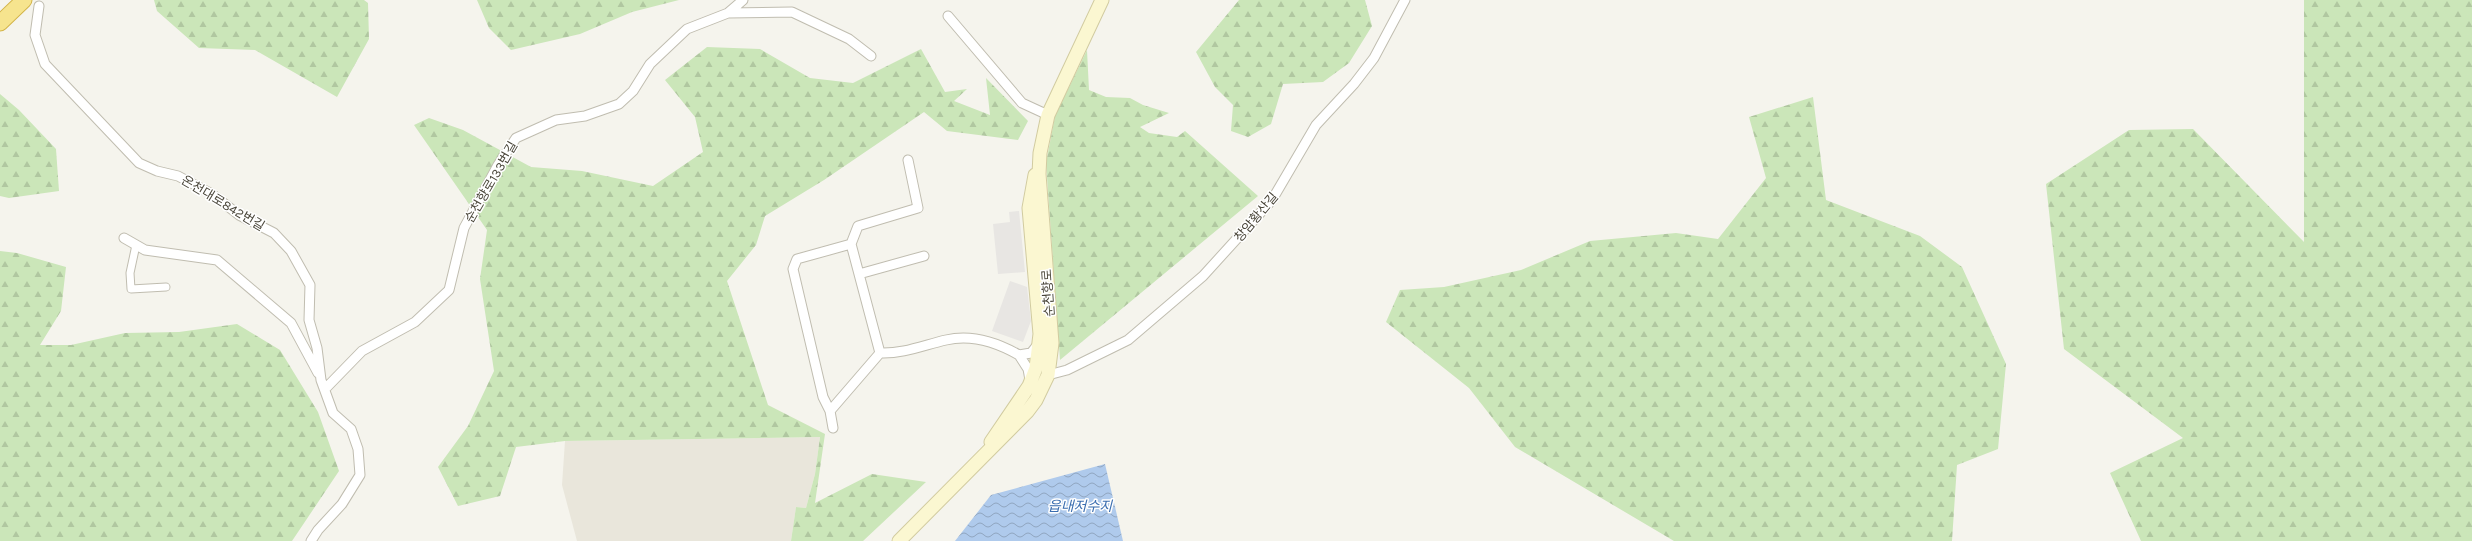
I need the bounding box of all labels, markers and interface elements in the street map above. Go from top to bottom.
street label: 순천향로133번길 [462,139,520,225]
street label: 온천대로842번길 [179,172,267,234]
street label: 창암황산길 [1231,189,1281,245]
street label: 순천향로 [1039,269,1057,317]
water label: 읍내저수지 [1048,498,1113,515]

